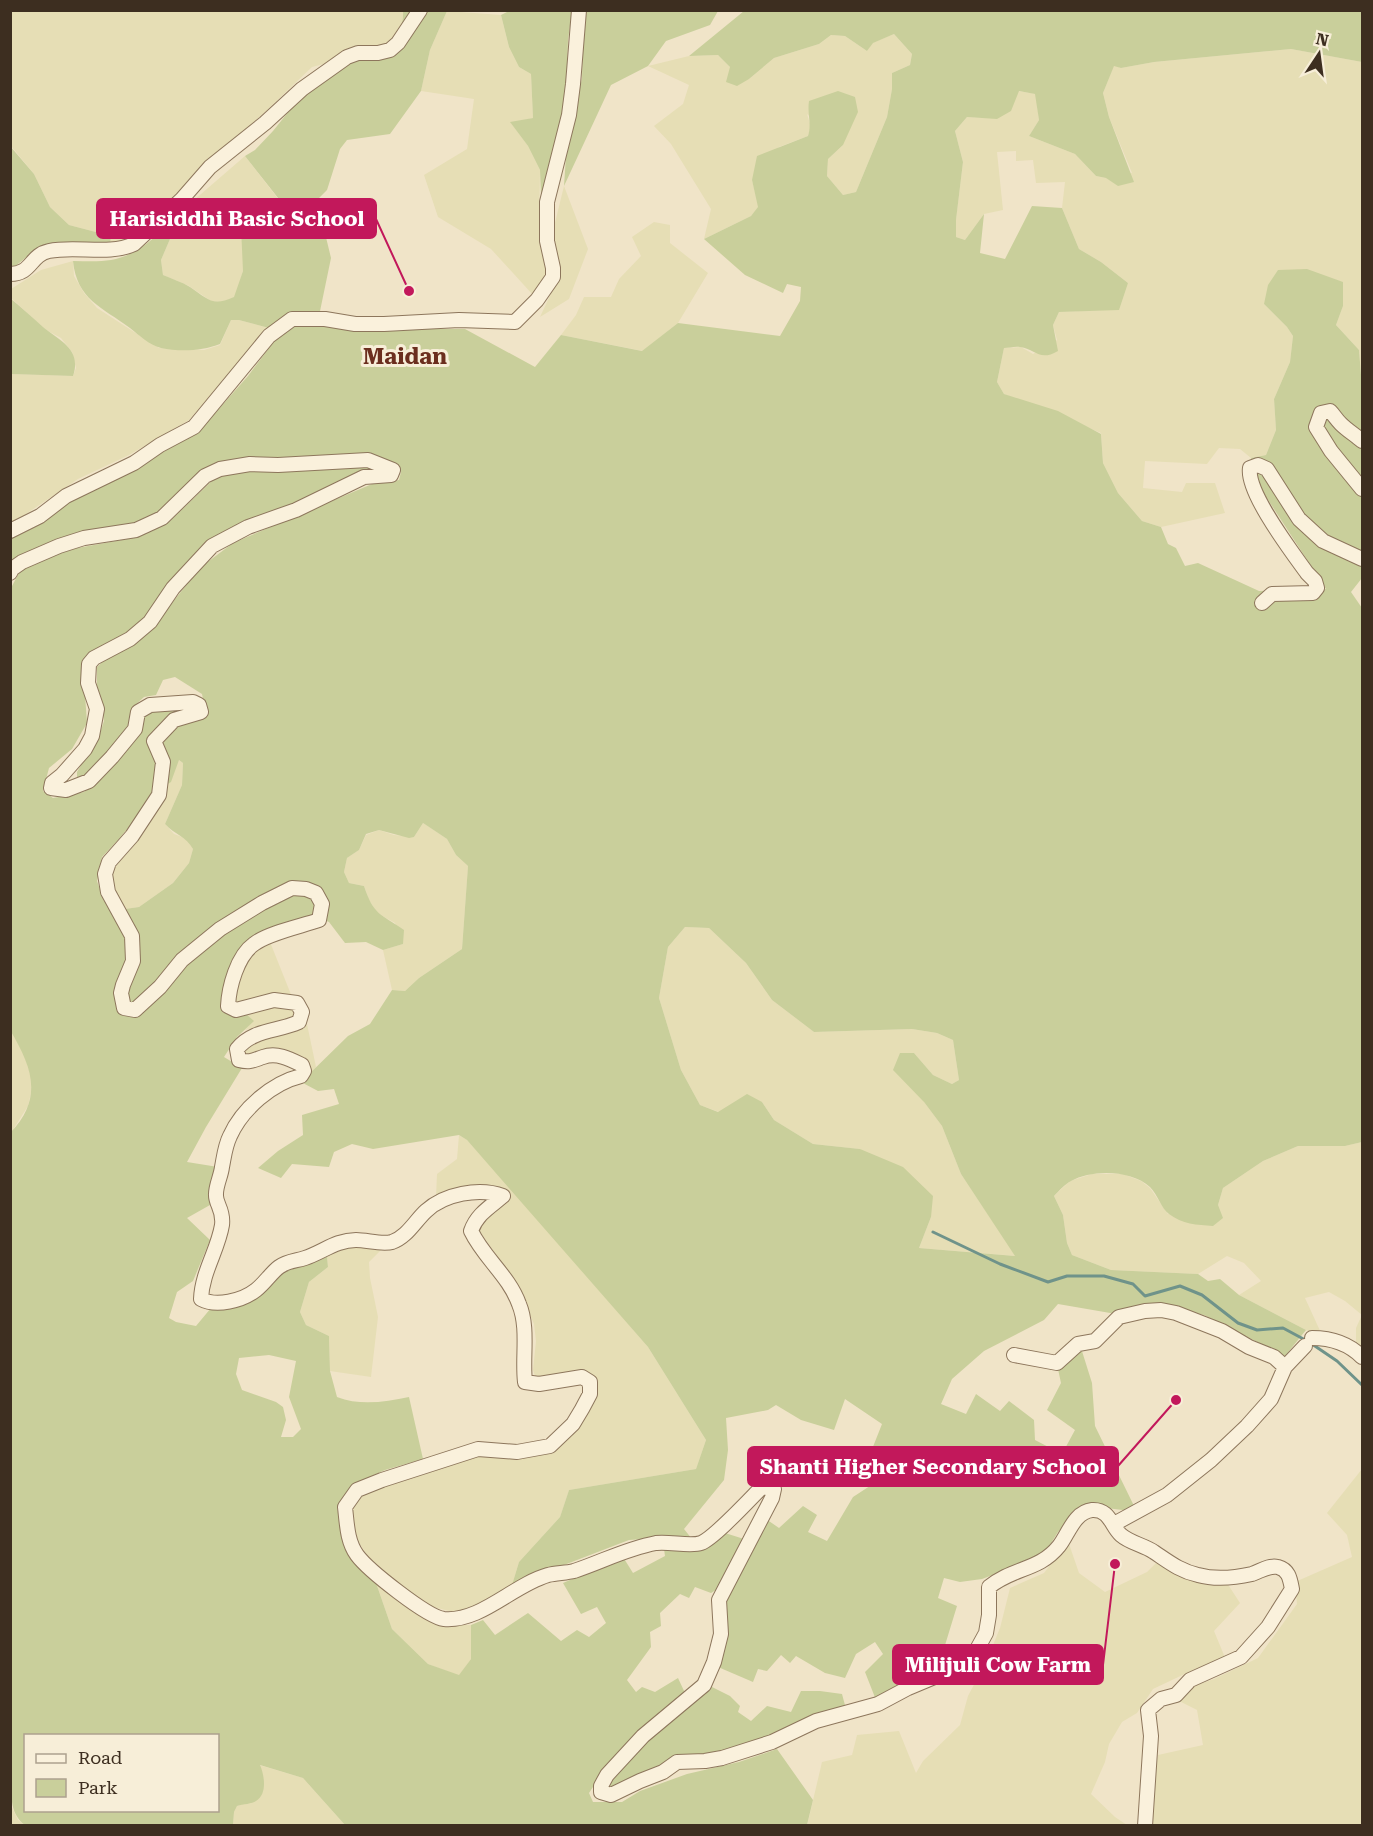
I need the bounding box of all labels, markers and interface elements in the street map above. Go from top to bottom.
north arrow [1289,24,1349,84]
text: N [1314,29,1330,51]
callout: Harisiddhi Basic School [97,199,376,238]
text: Harisiddhi Basic School [110,207,365,231]
district label: Maidan [363,344,447,369]
callout: Shanti Higher Secondary School [748,1447,1118,1486]
text: Shanti Higher Secondary School [760,1455,1106,1479]
callout: Milijuli Cow Farm [893,1645,1103,1684]
text: Milijuli Cow Farm [905,1653,1091,1677]
legend [24,1734,219,1812]
text: Road [78,1747,123,1768]
text: Park [78,1777,118,1798]

